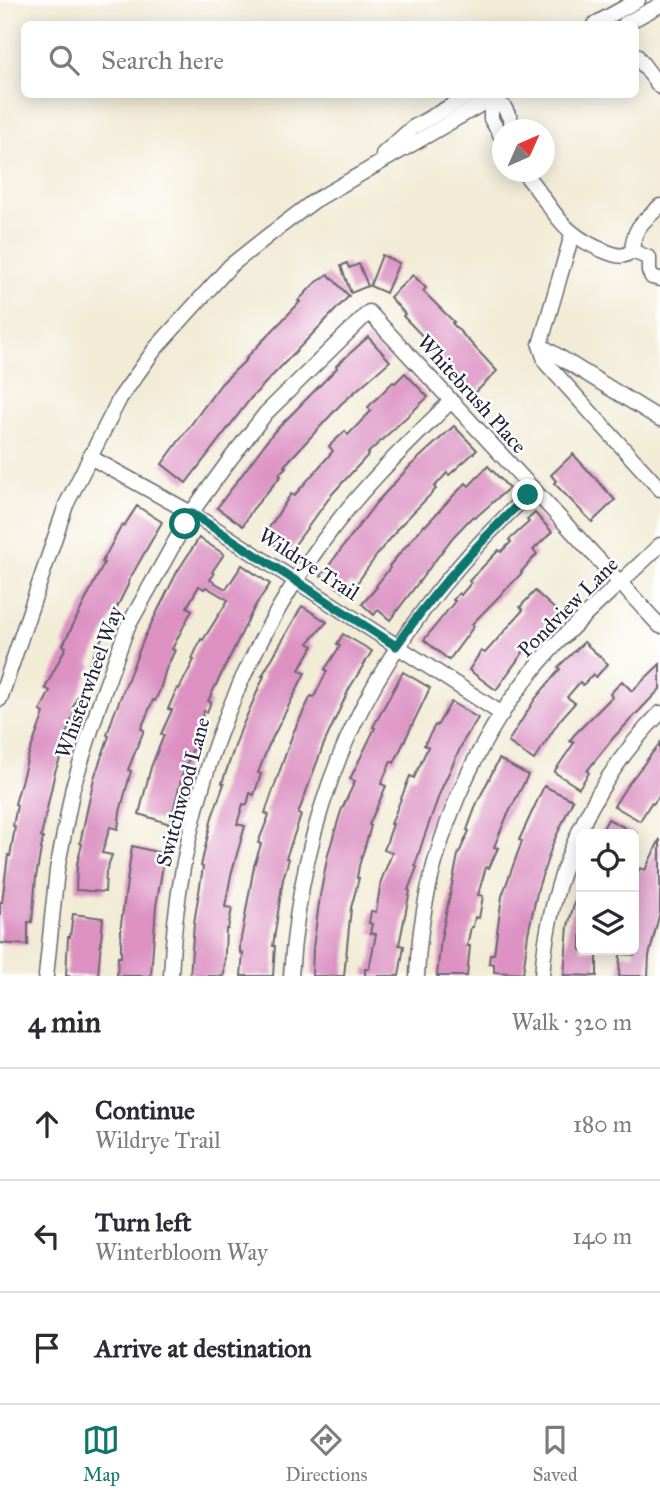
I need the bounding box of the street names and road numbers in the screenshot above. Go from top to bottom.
street label: Whitebrush Place [412,329,532,459]
street label: Wildrye Trail [254,522,364,606]
street label: Pondview Lane [512,551,624,663]
street label: Whisterwheel Way [49,601,129,761]
street label: Switchwood Lane [151,714,216,870]

